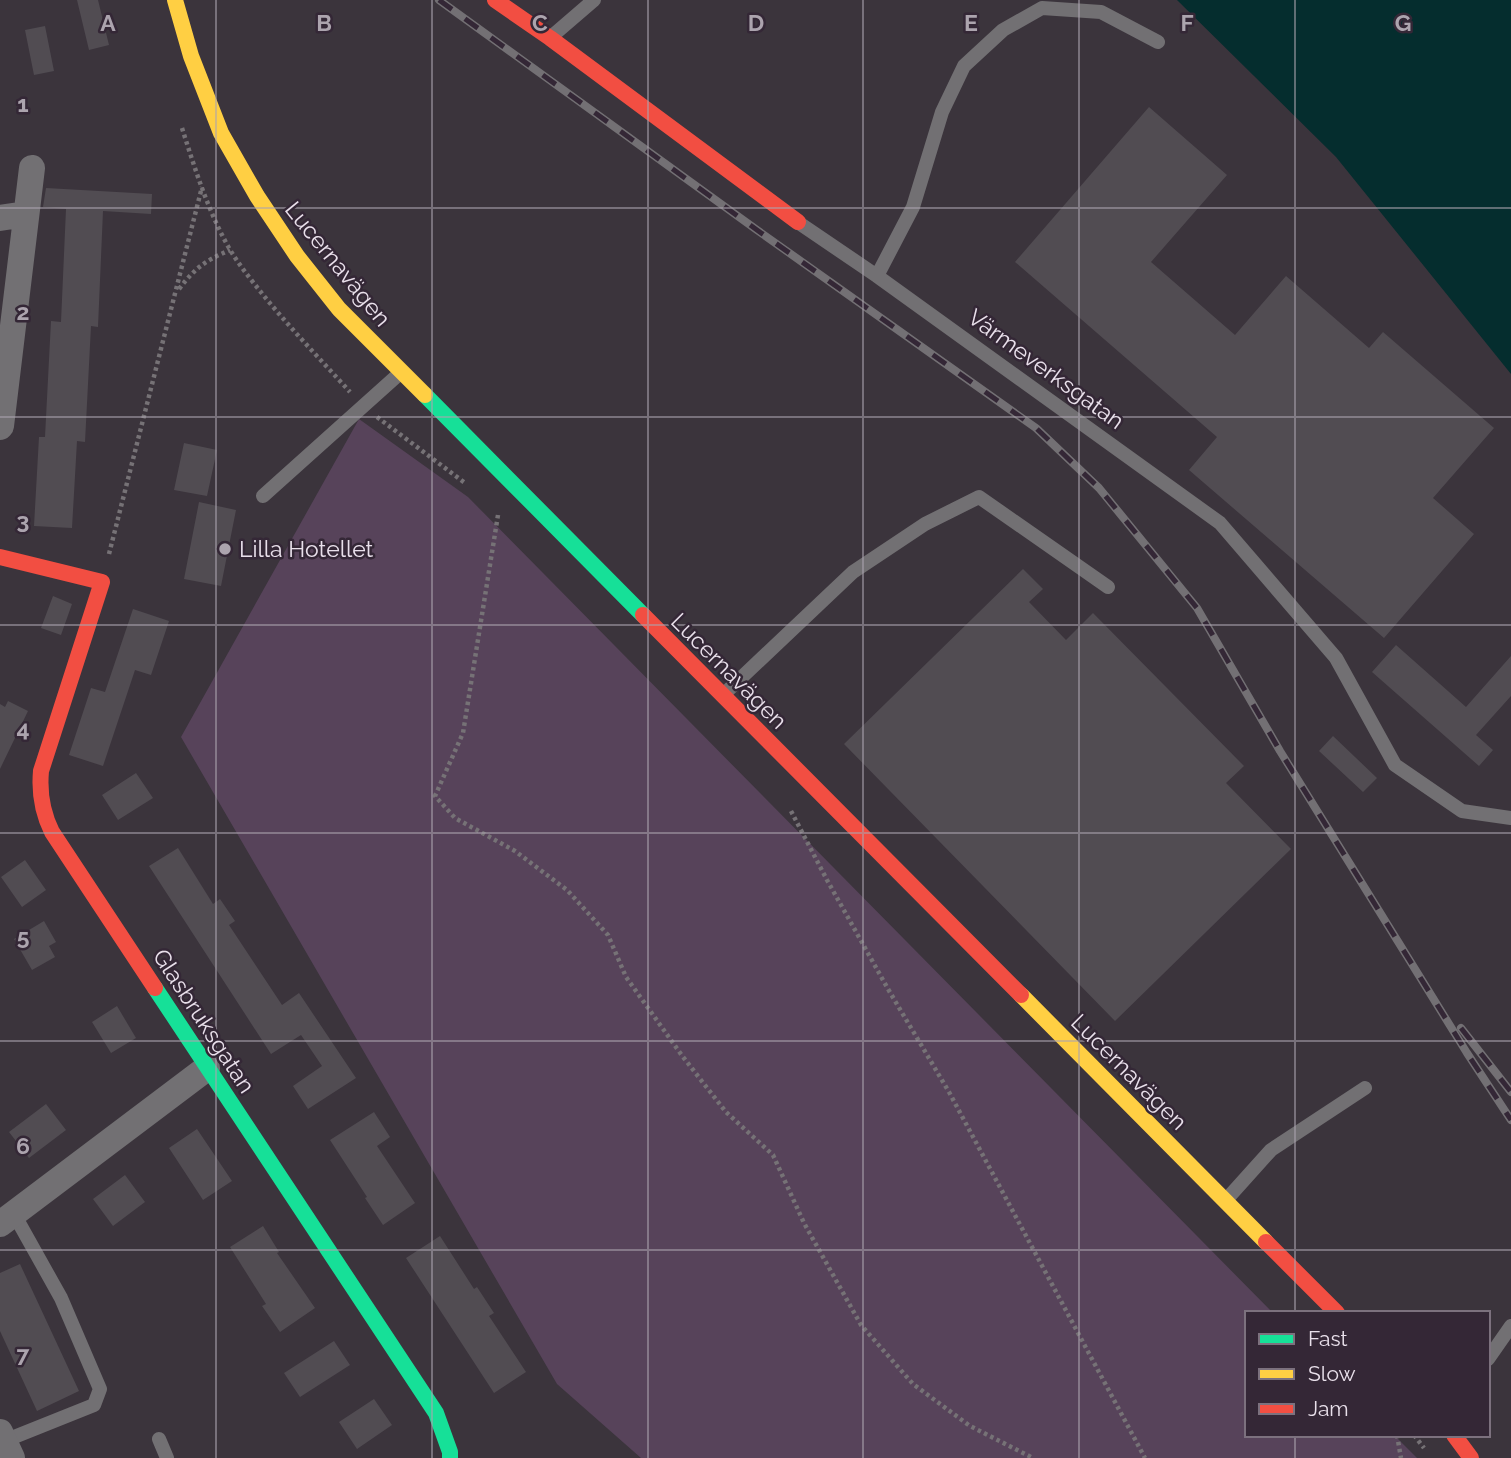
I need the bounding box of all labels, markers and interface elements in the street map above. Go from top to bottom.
text: A [100,9,116,36]
text: B [316,9,332,36]
text: C [532,9,548,36]
text: D [748,9,764,36]
text: E [964,9,978,36]
text: F [1180,9,1194,36]
text: G [1395,9,1411,36]
text: 1 [17,90,29,117]
street label: Lucernavägen [280,196,397,331]
text: 2 [17,298,29,325]
street label: Värmeverksgatan [963,303,1130,434]
text: 3 [17,507,29,534]
place label: Lilla Hotellet [239,535,374,562]
marker: Lilla Hotellet [217,541,233,557]
street label: Lucernavägen [666,607,793,734]
text: 4 [16,715,30,742]
text: 5 [17,923,30,950]
street label: Glasbruksgatan [148,944,261,1098]
street label: Lucernavägen [1066,1008,1193,1135]
text: 6 [16,1132,30,1159]
legend [1245,1311,1490,1437]
text: Fast [1308,1326,1348,1351]
text: 7 [17,1340,30,1367]
text: Slow [1308,1361,1356,1386]
text: Jam [1308,1396,1349,1421]

